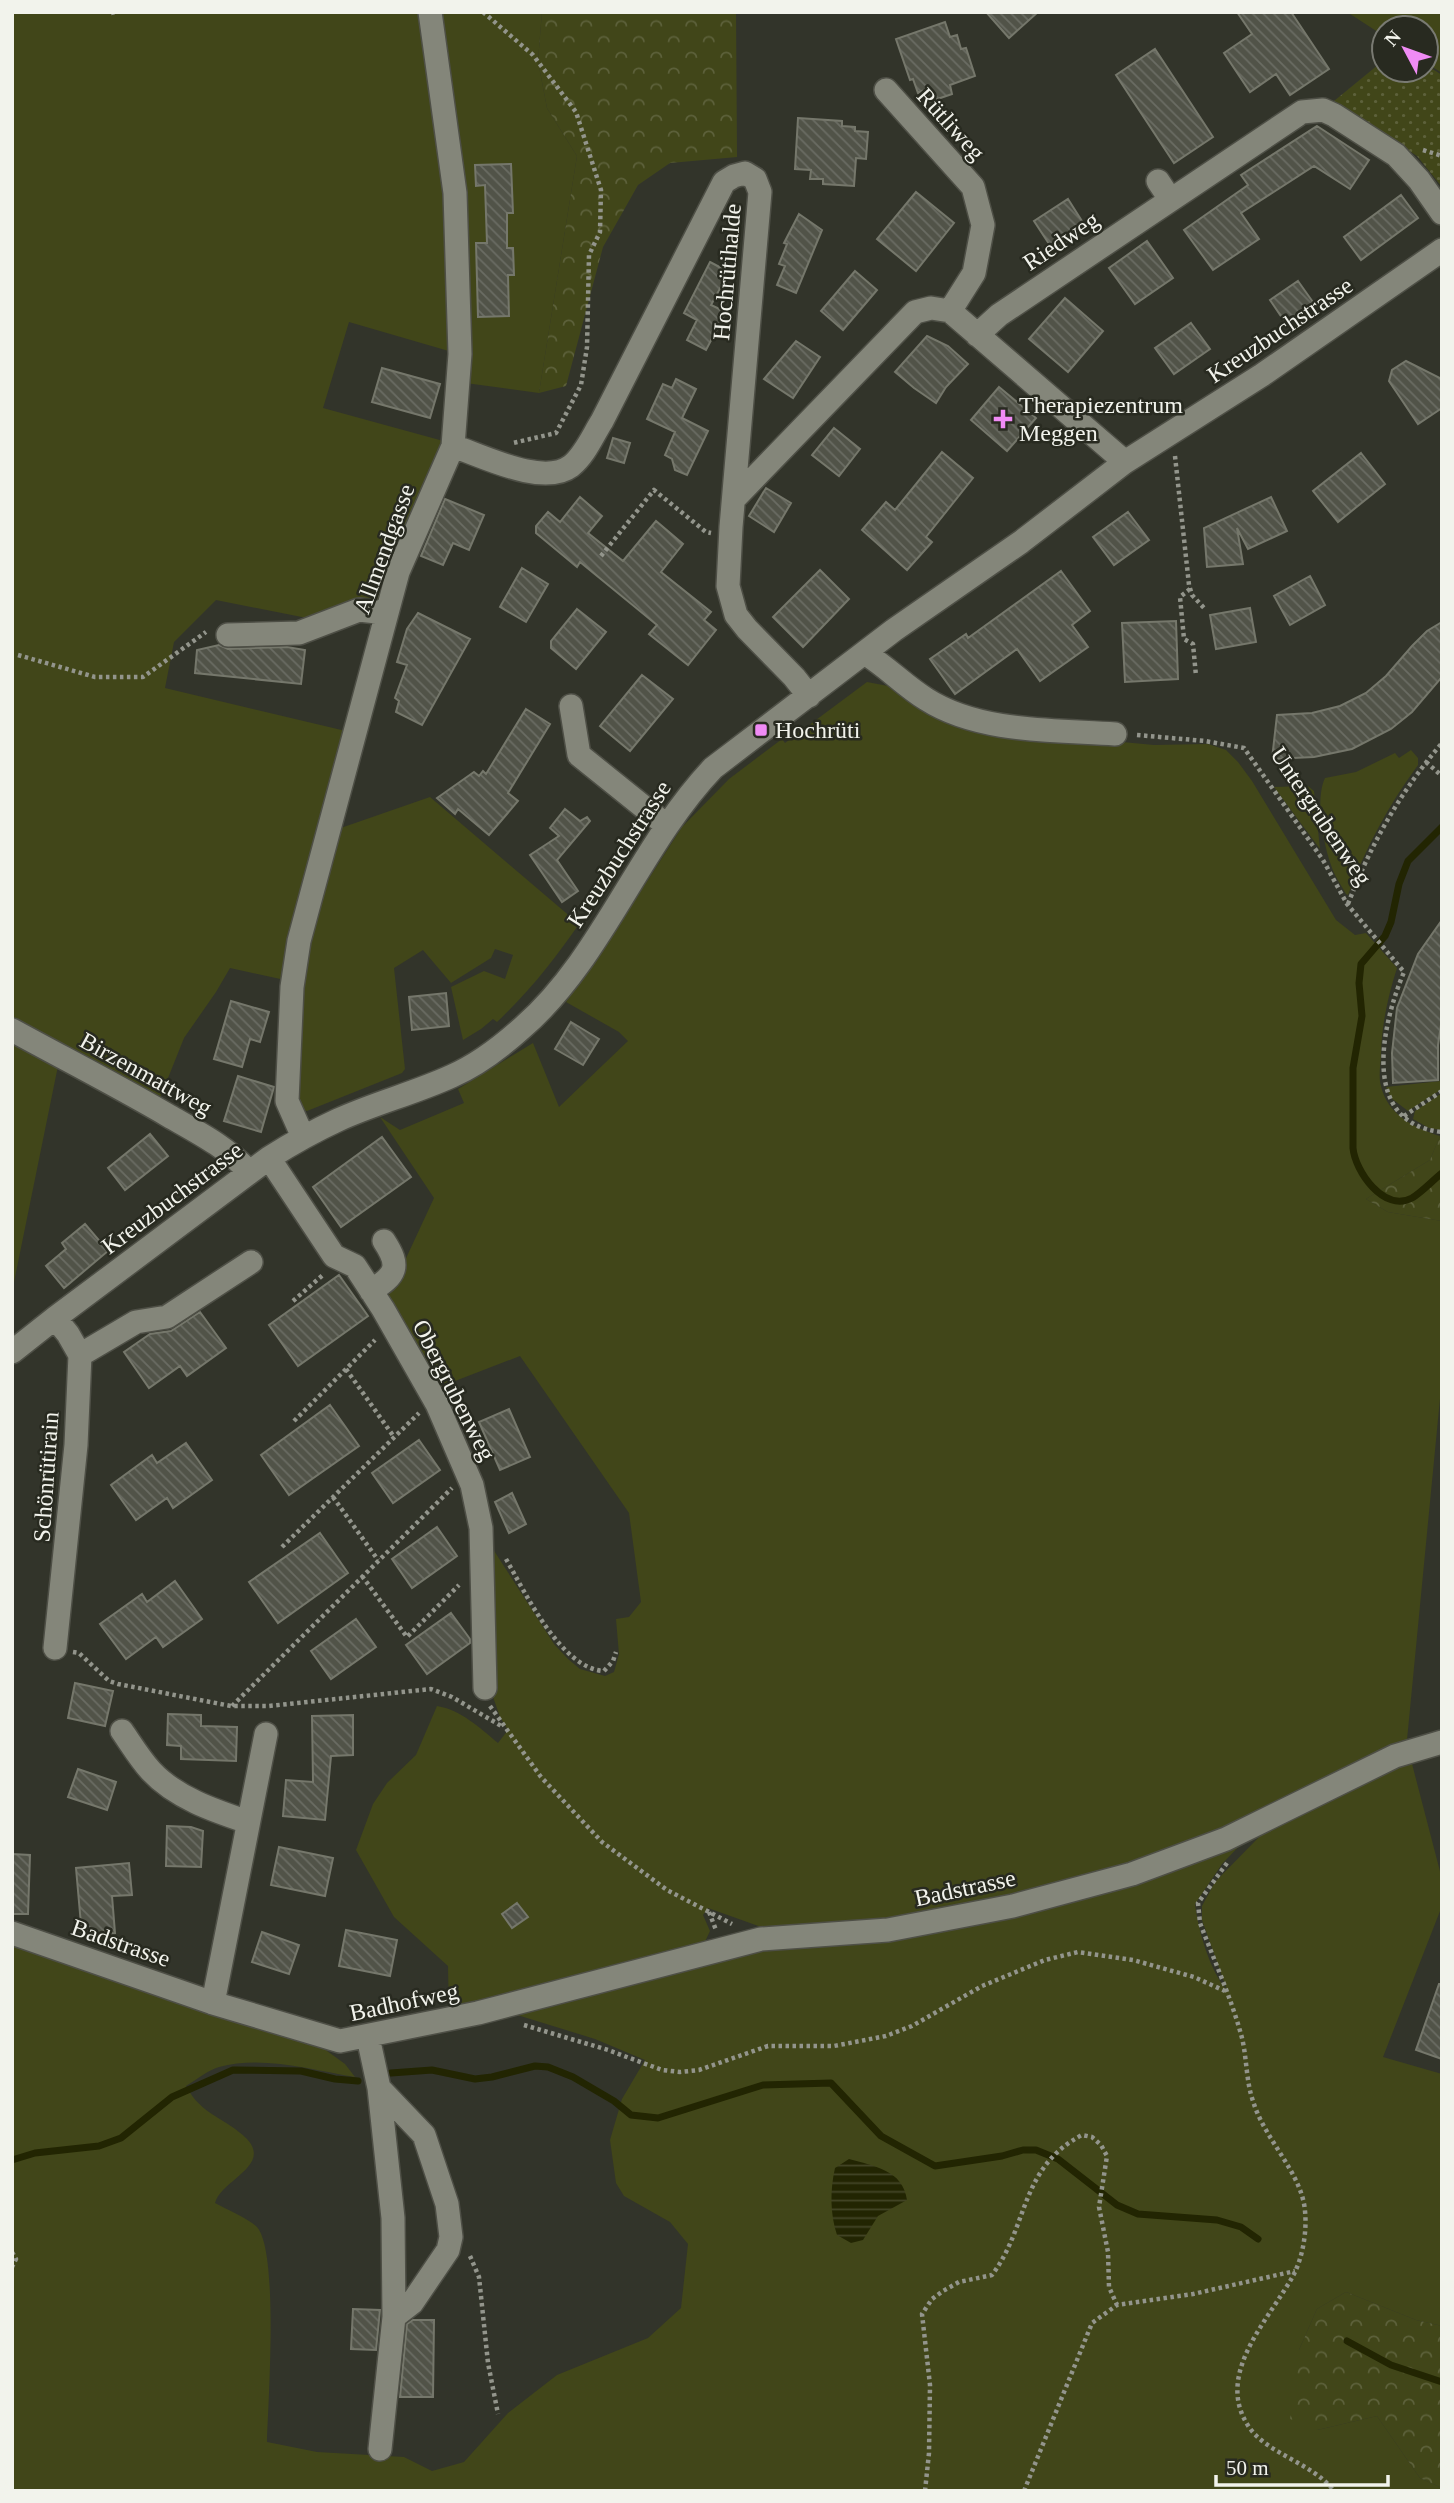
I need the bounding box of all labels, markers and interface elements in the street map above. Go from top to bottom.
north arrow [1370,14,1440,84]
text: N [1380,26,1405,50]
street label: Rütliweg [912,83,990,165]
street label: Hochrütihalde [708,202,746,342]
street label: Riedweg [1018,206,1104,276]
street label: Kreuzbuchstrasse [1203,272,1357,388]
place label: Therapiezentrum Meggen [1019,392,1183,446]
marker: Therapiezentrum Meggen [993,409,1013,429]
street label: Allmendgasse [349,481,419,617]
place label: Hochrüti [775,717,861,743]
marker: Hochrüti [753,722,769,738]
street label: Untergrubenweg [1265,742,1377,890]
street label: Kreuzbuchstrasse [562,776,676,932]
street label: Birzenmattweg [76,1027,216,1121]
street label: Kreuzbuchstrasse [97,1137,247,1259]
street label: Obergrubenweg [407,1315,501,1465]
street label: Schönrütirain [28,1411,64,1543]
street label: Badstrasse [912,1865,1018,1911]
street label: Badstrasse [68,1914,174,1972]
street label: Badhofweg [347,1978,461,2026]
scale bar [1216,2444,1388,2488]
text: 50 m [1226,2456,1269,2480]

